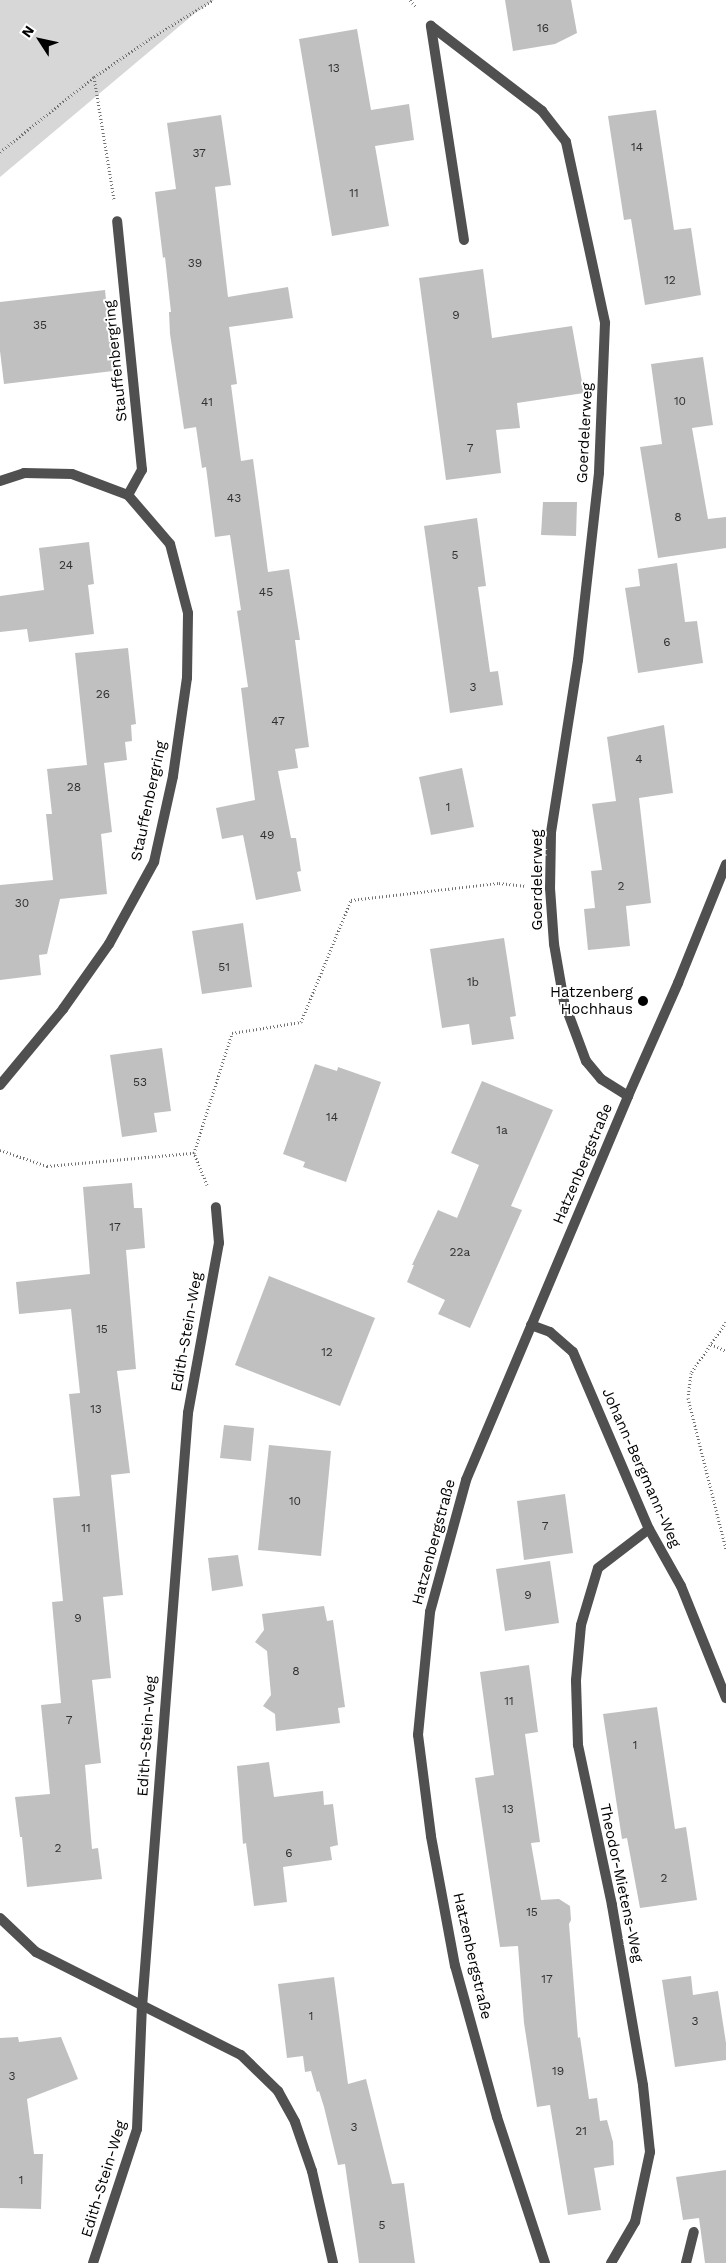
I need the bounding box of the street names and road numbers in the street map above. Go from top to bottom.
street label: Stauffenbergring [101,299,131,423]
street label: Goerdelerweg [573,382,597,484]
street label: Stauffenbergring [127,739,171,863]
street label: Goerdelerweg [529,830,547,930]
street label: Hatzenbergstraße [549,1101,617,1227]
street label: Edith-Stein-Weg [168,1271,206,1393]
street label: Johann-Bergmann-Weg [598,1386,684,1550]
street label: Hatzenbergstraße [409,1477,459,1607]
street label: Edith-Stein-Weg [134,1675,160,1797]
street label: Theodor-Mietens-Weg [595,1802,647,1964]
street label: Hatzenbergstraße [449,1891,495,2021]
street label: Edith-Stein-Weg [78,2118,130,2240]

